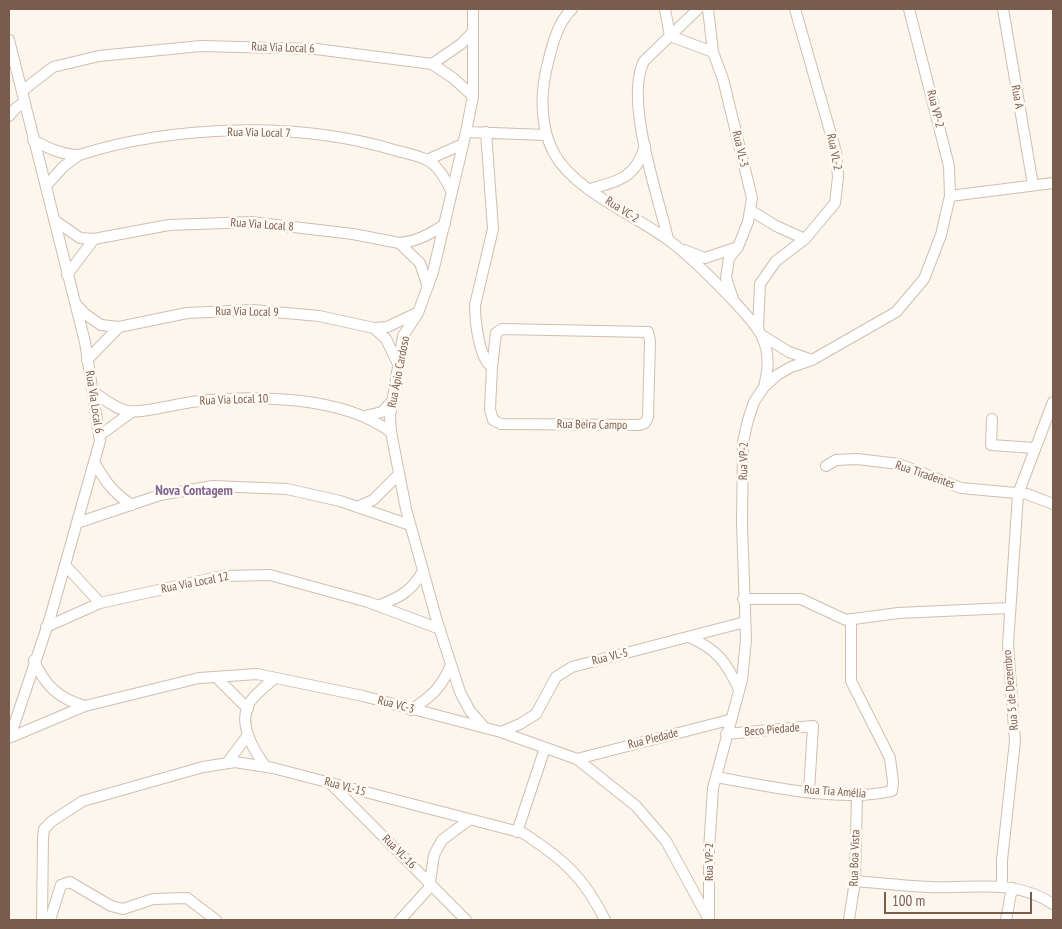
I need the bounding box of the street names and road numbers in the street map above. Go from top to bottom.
street label: Rua Via Local 6 [251,40,315,56]
street label: Rua A [1008,84,1026,110]
street label: Rua VP-2 [923,89,947,129]
street label: Rua Via Local 7 [227,125,291,141]
street label: Rua VL-3 [729,129,751,169]
street label: Rua VL-2 [823,132,845,172]
street label: Rua VC-2 [602,194,642,226]
street label: Rua Via Local 8 [230,216,294,234]
street label: Rua Via Local 9 [215,304,279,320]
street label: Rua Ápio Cardoso [385,335,413,409]
street label: Rua Via Local 6 [82,370,106,434]
street label: Rua Via Local 10 [199,392,269,408]
street label: Rua Beira Campo [557,417,627,433]
street label: Rua VP-2 [736,442,752,480]
street label: Rua Tiradentes [893,458,957,492]
street label: Rua Via Local 12 [160,569,230,597]
street label: Rua VL-5 [590,646,630,668]
street label: Rua 5 de Dezembro [1000,649,1022,731]
street label: Rua VC-3 [376,693,416,717]
street label: Beco Piedade [744,720,800,740]
street label: Rua Piedade [626,726,680,752]
street label: Rua VL-15 [323,775,367,799]
street label: Rua Tia Amélia [803,783,867,801]
street label: Rua Boa Vista [847,829,863,887]
street label: Rua VL-16 [379,832,419,872]
street label: Rua VP-2 [703,843,717,881]

